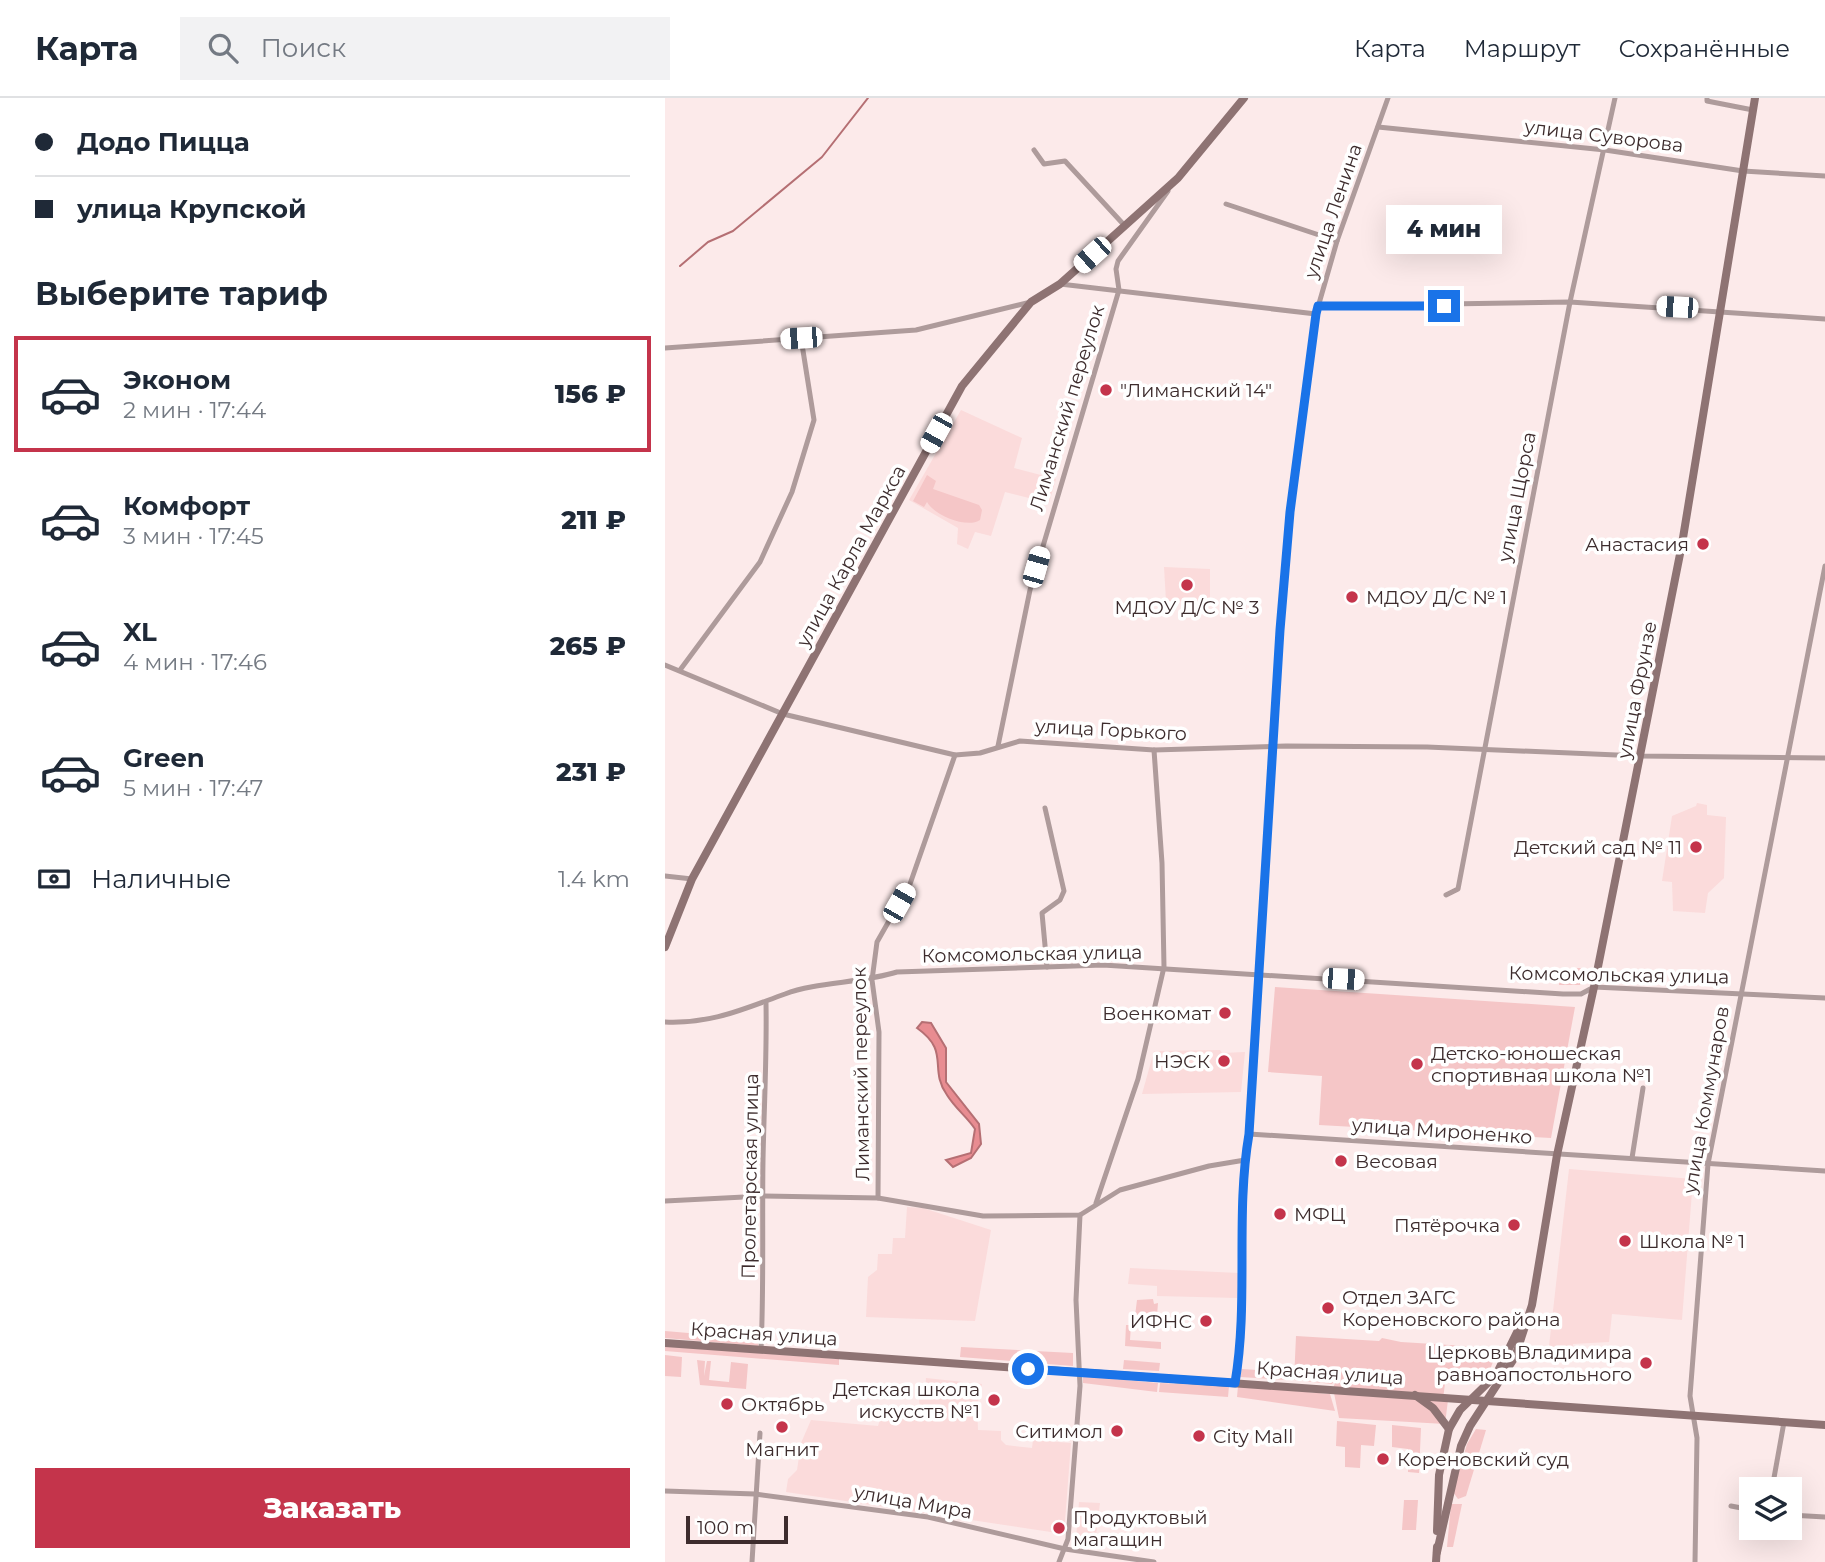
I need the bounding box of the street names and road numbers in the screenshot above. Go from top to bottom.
street label: улица Суворова [1522,115,1685,157]
street label: улица Ленина [1299,141,1367,282]
street label: Лиманский переулок [1025,302,1109,514]
street label: улица Щорса [1493,430,1541,565]
street label: улица Карла Маркса [791,461,911,652]
street label: улица Фрунзе [1612,619,1662,762]
street label: улица Горького [1033,714,1188,745]
street label: Комсомольская улица [921,941,1143,967]
street label: Комсомольская улица [1508,962,1730,988]
street label: Лиманский переулок [848,967,874,1181]
street label: улица Коммунаров [1678,1004,1734,1197]
street label: Пролетарская улица [737,1073,763,1279]
street label: улица Мироненко [1350,1113,1533,1149]
street label: Красная улица [690,1317,838,1351]
street label: Красная улица [1256,1356,1404,1390]
street label: улица Мира [851,1480,974,1524]

